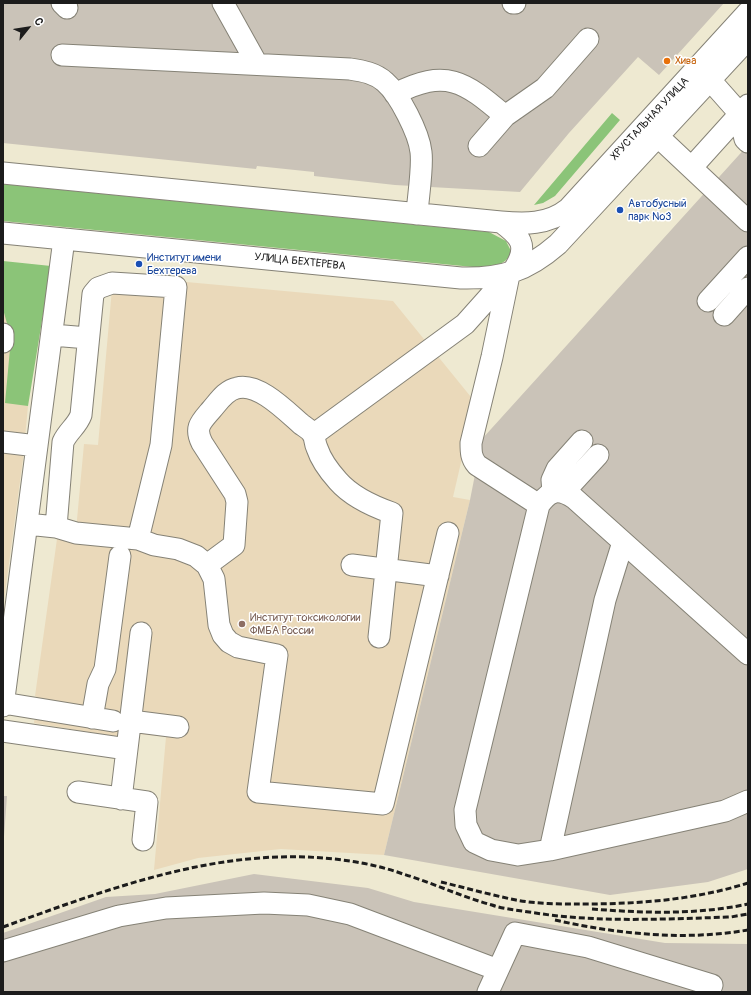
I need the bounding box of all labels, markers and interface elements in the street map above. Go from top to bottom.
north arrow [8,8,48,48]
text: С [31,16,46,28]
place label: Хива [675,54,696,68]
marker: Хива [662,56,672,66]
street label: ХРУСТАЛЬНАЯ УЛИЦА [608,75,692,163]
place label: Автобусный парк №3 [628,197,686,223]
marker: Автобусный парк №3 [615,205,625,215]
place label: Институт имени Бехтерева [147,251,221,277]
street label: УЛИЦА БЕХТЕРЕВА [254,251,346,273]
marker: Институт имени Бехтерева [134,259,144,269]
place label: Институт токсикологии ФМБА России [250,611,360,637]
marker: Институт токсикологии ФМБА России [237,619,247,629]

